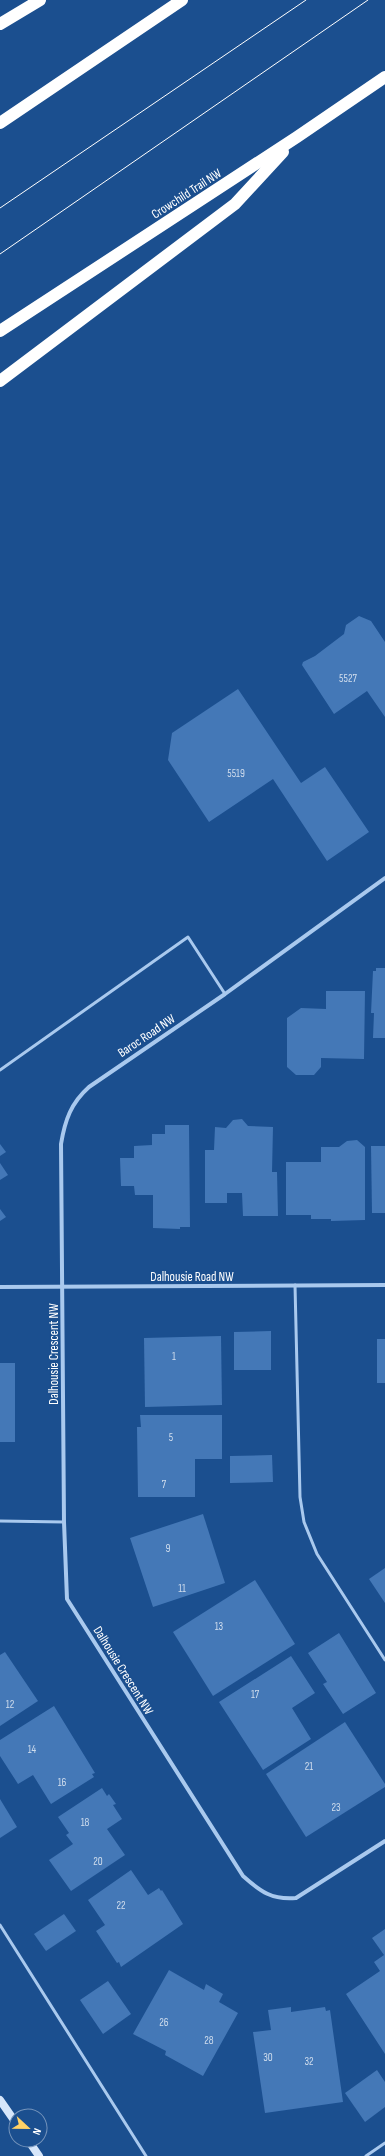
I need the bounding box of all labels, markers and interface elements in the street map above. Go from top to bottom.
street label: Crowchild Trail NW [149,165,225,222]
house number: 5527 [339,672,357,685]
house number: 5519 [227,767,245,780]
street label: Baroc Road NW [115,1010,179,1061]
street label: Dalhousie Road NW [150,1269,234,1285]
street label: Dalhousie Crescent NW [46,1303,62,1405]
house number: 1 [172,1350,176,1363]
house number: 5 [169,1431,173,1444]
house number: 7 [162,1478,167,1491]
house number: 9 [166,1542,171,1555]
house number: 11 [178,1582,186,1595]
house number: 13 [215,1620,224,1633]
street label: Dalhousie Crescent NW [90,1623,157,1718]
house number: 17 [251,1688,260,1701]
house number: 12 [6,1698,15,1711]
house number: 14 [28,1743,37,1756]
house number: 21 [305,1760,313,1773]
house number: 16 [58,1776,67,1789]
house number: 23 [331,1801,341,1814]
house number: 18 [81,1816,90,1829]
house number: 20 [93,1855,103,1868]
house number: 22 [116,1899,126,1912]
house number: 26 [159,2016,169,2029]
house number: 28 [204,2034,214,2047]
house number: 30 [263,2051,273,2064]
house number: 32 [304,2055,314,2068]
north arrow [8,2108,48,2148]
text: N [30,2126,44,2137]

